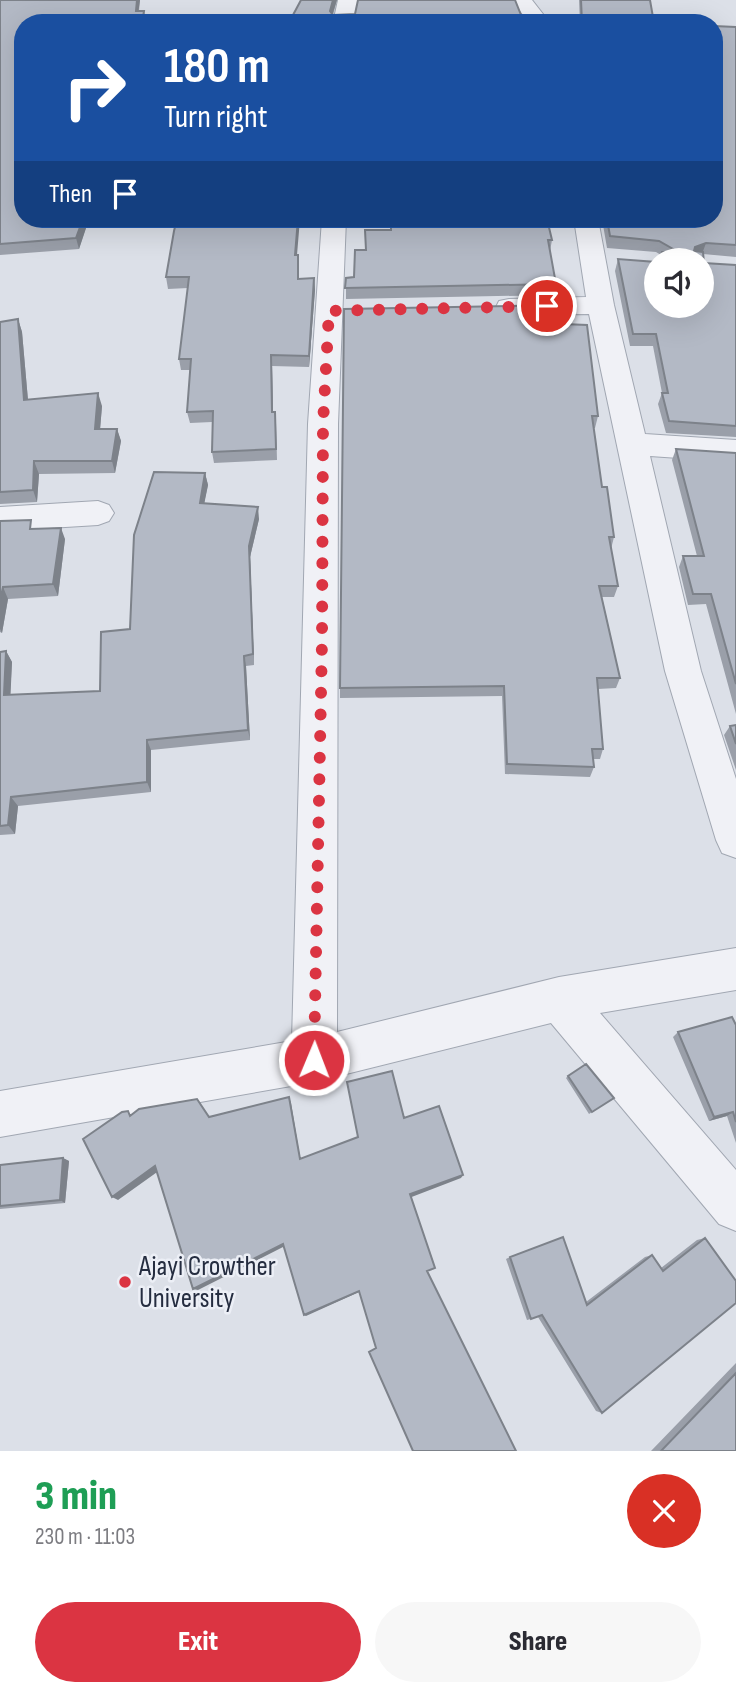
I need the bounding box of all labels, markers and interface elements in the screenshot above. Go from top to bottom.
text: 180 m [164,38,270,97]
icon: right [49,42,140,133]
text: Turn right [164,98,268,137]
icon: arrive [106,175,144,213]
text: Then [49,179,92,210]
map controls [644,248,714,318]
button: sound [644,248,714,318]
pin [517,276,577,336]
icon: arrive [528,287,566,325]
position arrow [277,1023,351,1097]
place label: Ajayi Crowther University [138,1250,276,1315]
marker: Ajayi Crowther University [117,1274,133,1290]
text: 3 min [35,1471,117,1522]
button: close [627,1474,701,1548]
text: 230 m · 11:03 [35,1523,135,1551]
button: Exit [35,1602,361,1682]
button: Share [375,1602,701,1682]

